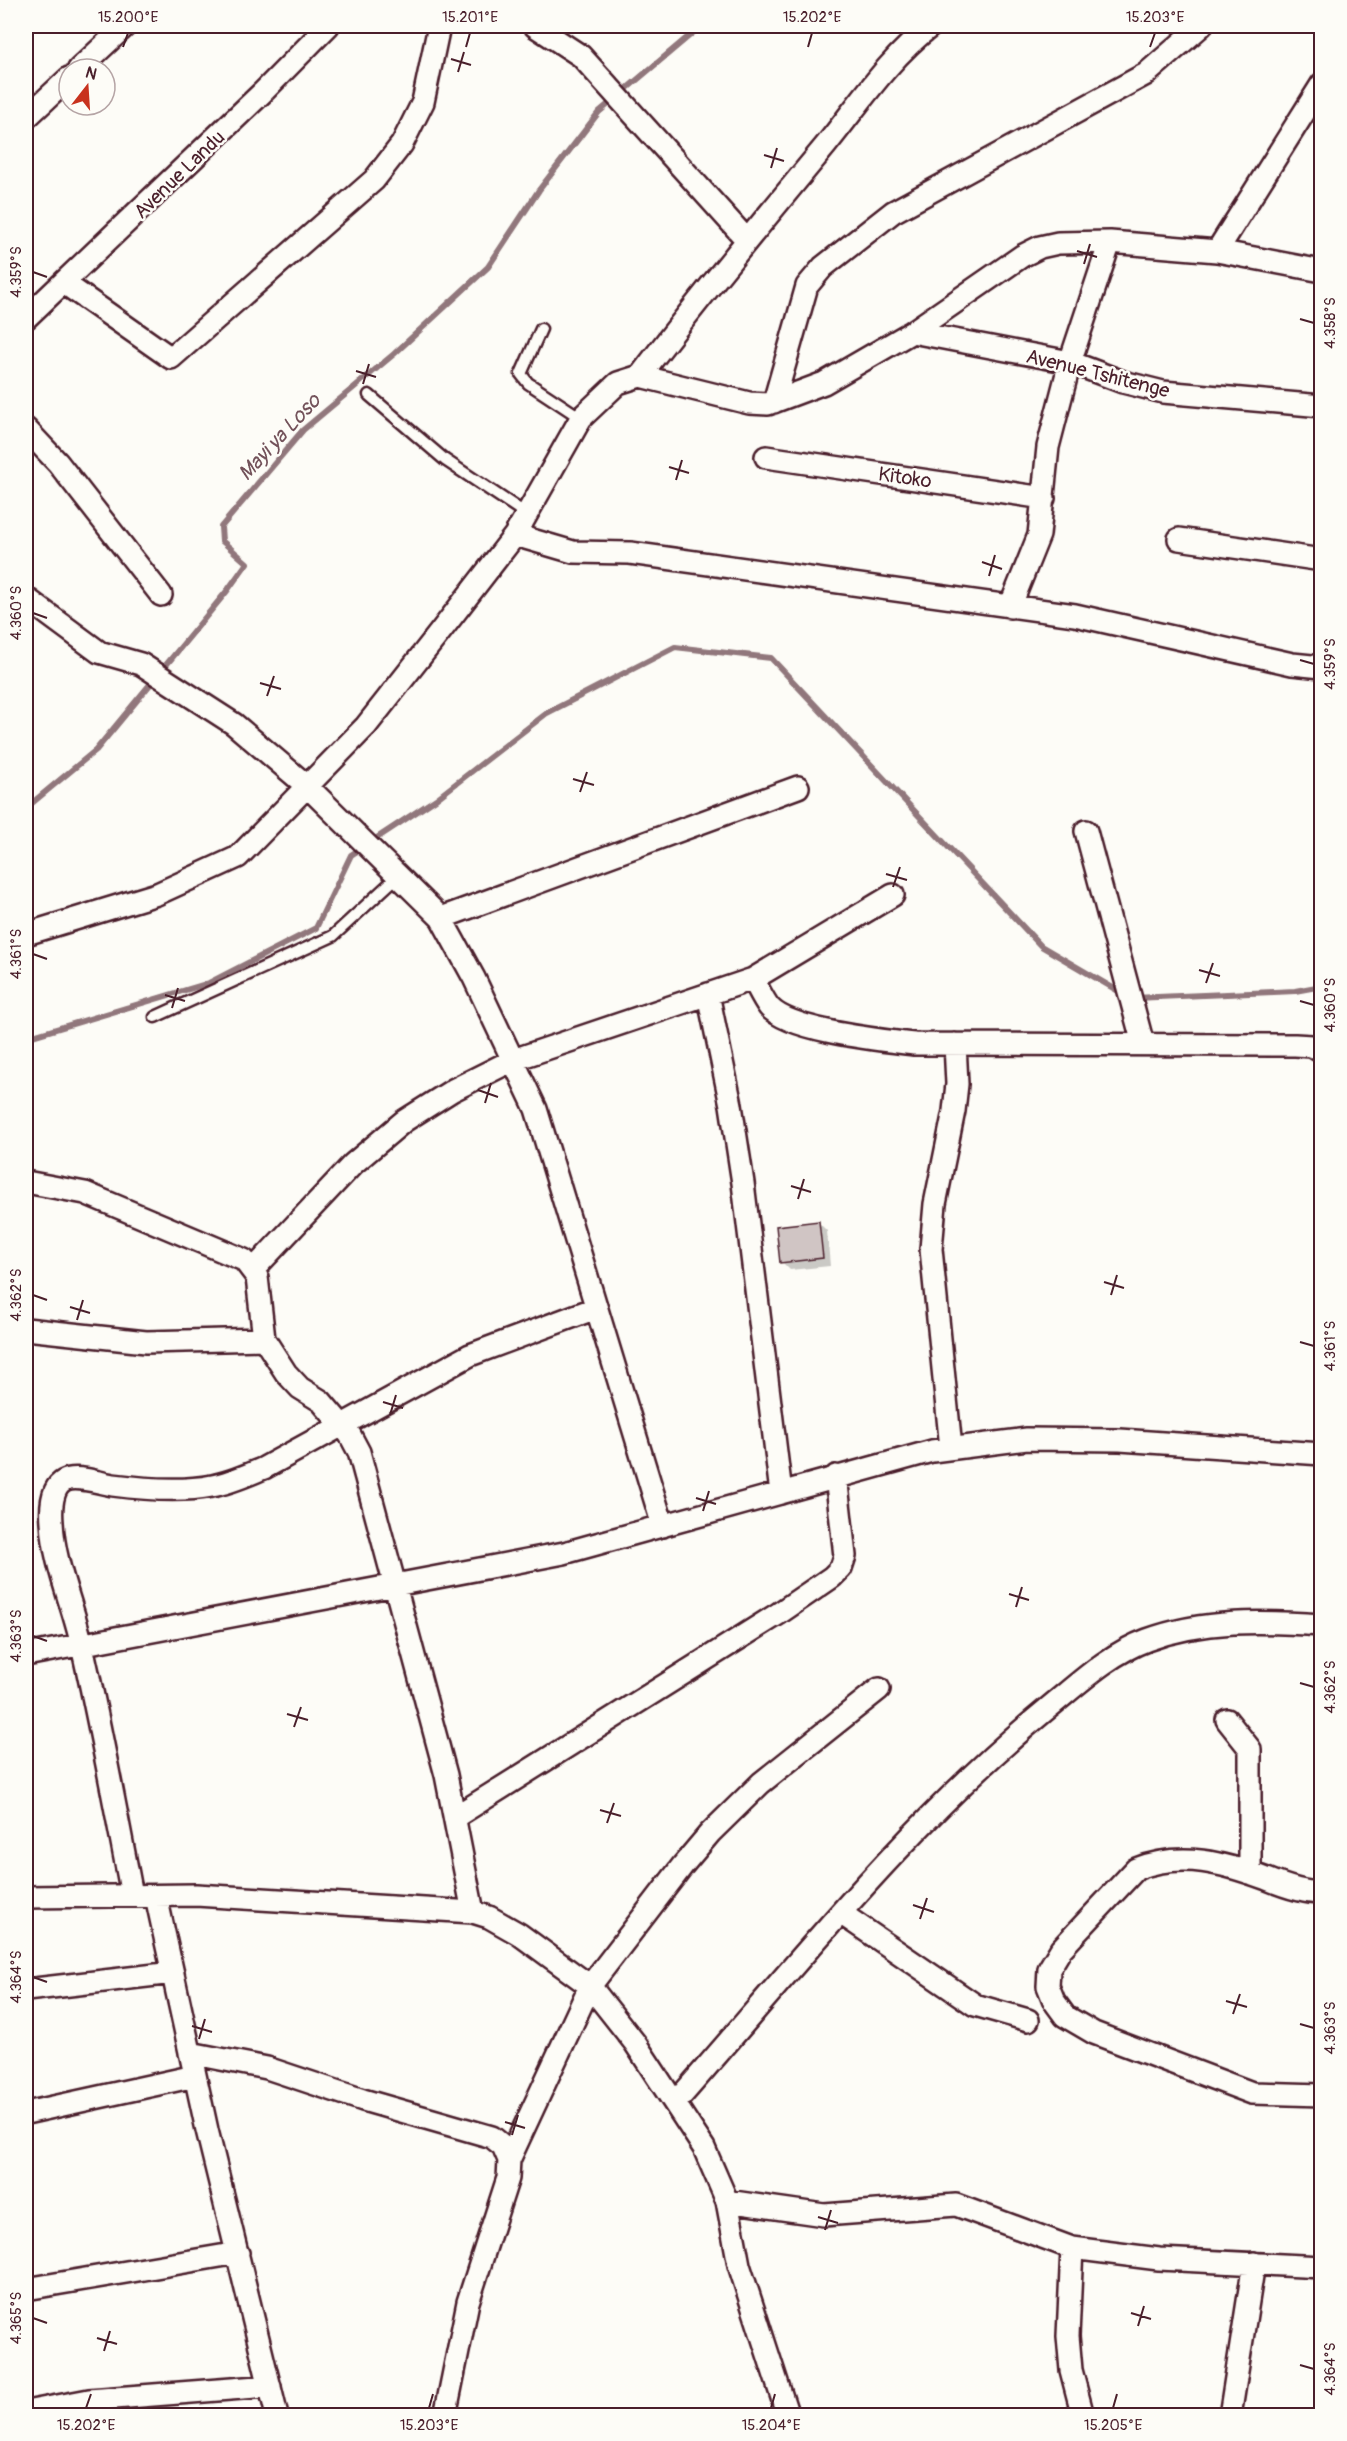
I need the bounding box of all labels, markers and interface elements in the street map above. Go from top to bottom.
text: 15.200°E [98,8,158,27]
text: 15.201°E [442,8,498,27]
text: 15.202°E [783,8,842,27]
text: 15.203°E [1126,8,1185,27]
north arrow [57,57,117,117]
text: N [83,62,99,85]
street label: Avenue Landu [129,125,230,224]
text: 4.359°S [7,246,26,298]
text: 4.358°S [1321,297,1340,349]
street label: Avenue Tshitenge [1024,344,1172,403]
water label: Mayi ya Loso [232,387,328,486]
street label: Kitoko [877,461,933,494]
text: 4.360°S [7,586,26,640]
text: 4.359°S [1321,638,1340,690]
text: 4.361°S [7,929,26,979]
text: 4.360°S [1321,978,1340,1032]
text: 4.362°S [7,1269,26,1321]
text: 4.361°S [1321,1321,1340,1371]
text: 4.363°S [7,1610,26,1662]
text: 4.362°S [1321,1661,1340,1713]
text: 4.364°S [7,1950,26,2004]
text: 4.363°S [1321,2002,1340,2054]
text: 4.365°S [7,2292,26,2344]
text: 4.364°S [1321,2342,1340,2396]
text: 15.202°E [57,2416,116,2435]
text: 15.203°E [400,2416,459,2435]
text: 15.204°E [742,2416,801,2435]
text: 15.205°E [1084,2416,1142,2435]

